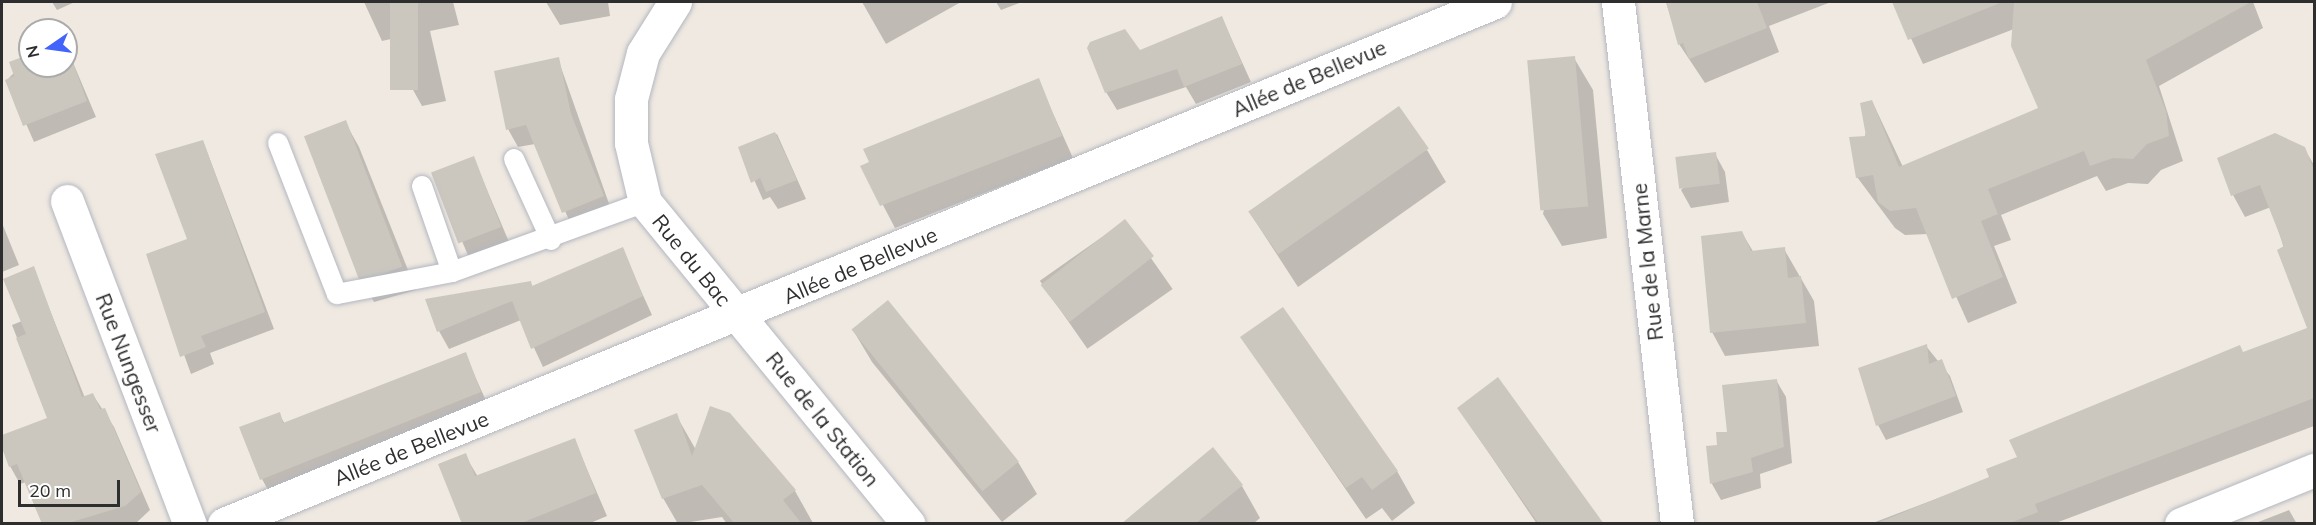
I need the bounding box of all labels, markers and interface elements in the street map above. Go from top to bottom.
north arrow [18,18,78,78]
street label: Allée de Bellevue [1228,34,1390,122]
text: N [21,43,44,60]
street label: Rue de la Marne [1626,182,1668,342]
street label: Rue du Bac [647,209,737,311]
street label: Allée de Bellevue [779,221,941,309]
street label: Rue Nungesser [91,290,167,436]
street label: Rue de la Station [761,347,885,491]
street label: Allée de Bellevue [330,405,492,491]
scale bar [21,468,123,506]
text: 20 m [29,479,71,502]

